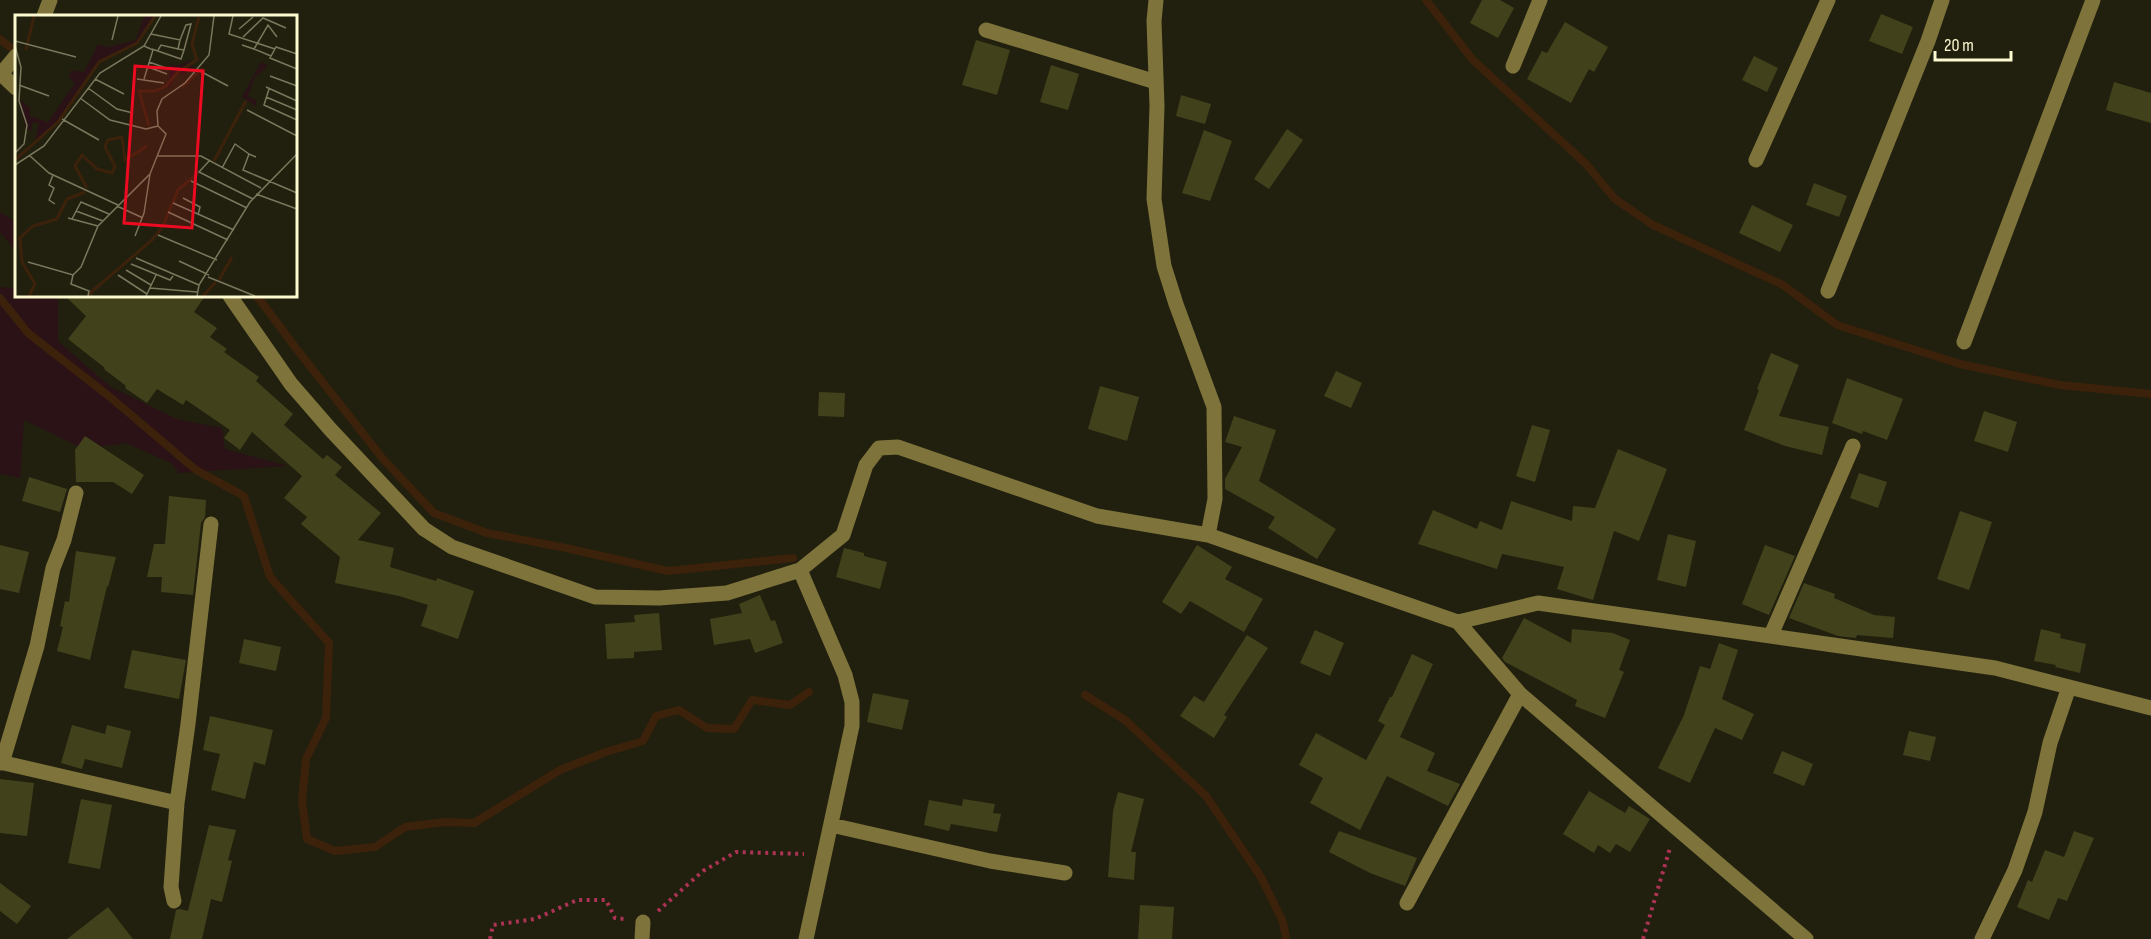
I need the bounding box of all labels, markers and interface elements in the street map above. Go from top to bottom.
inset map [15,15,297,297]
scale bar [1935,24,2012,62]
text: 20 m [1944,35,1974,56]

